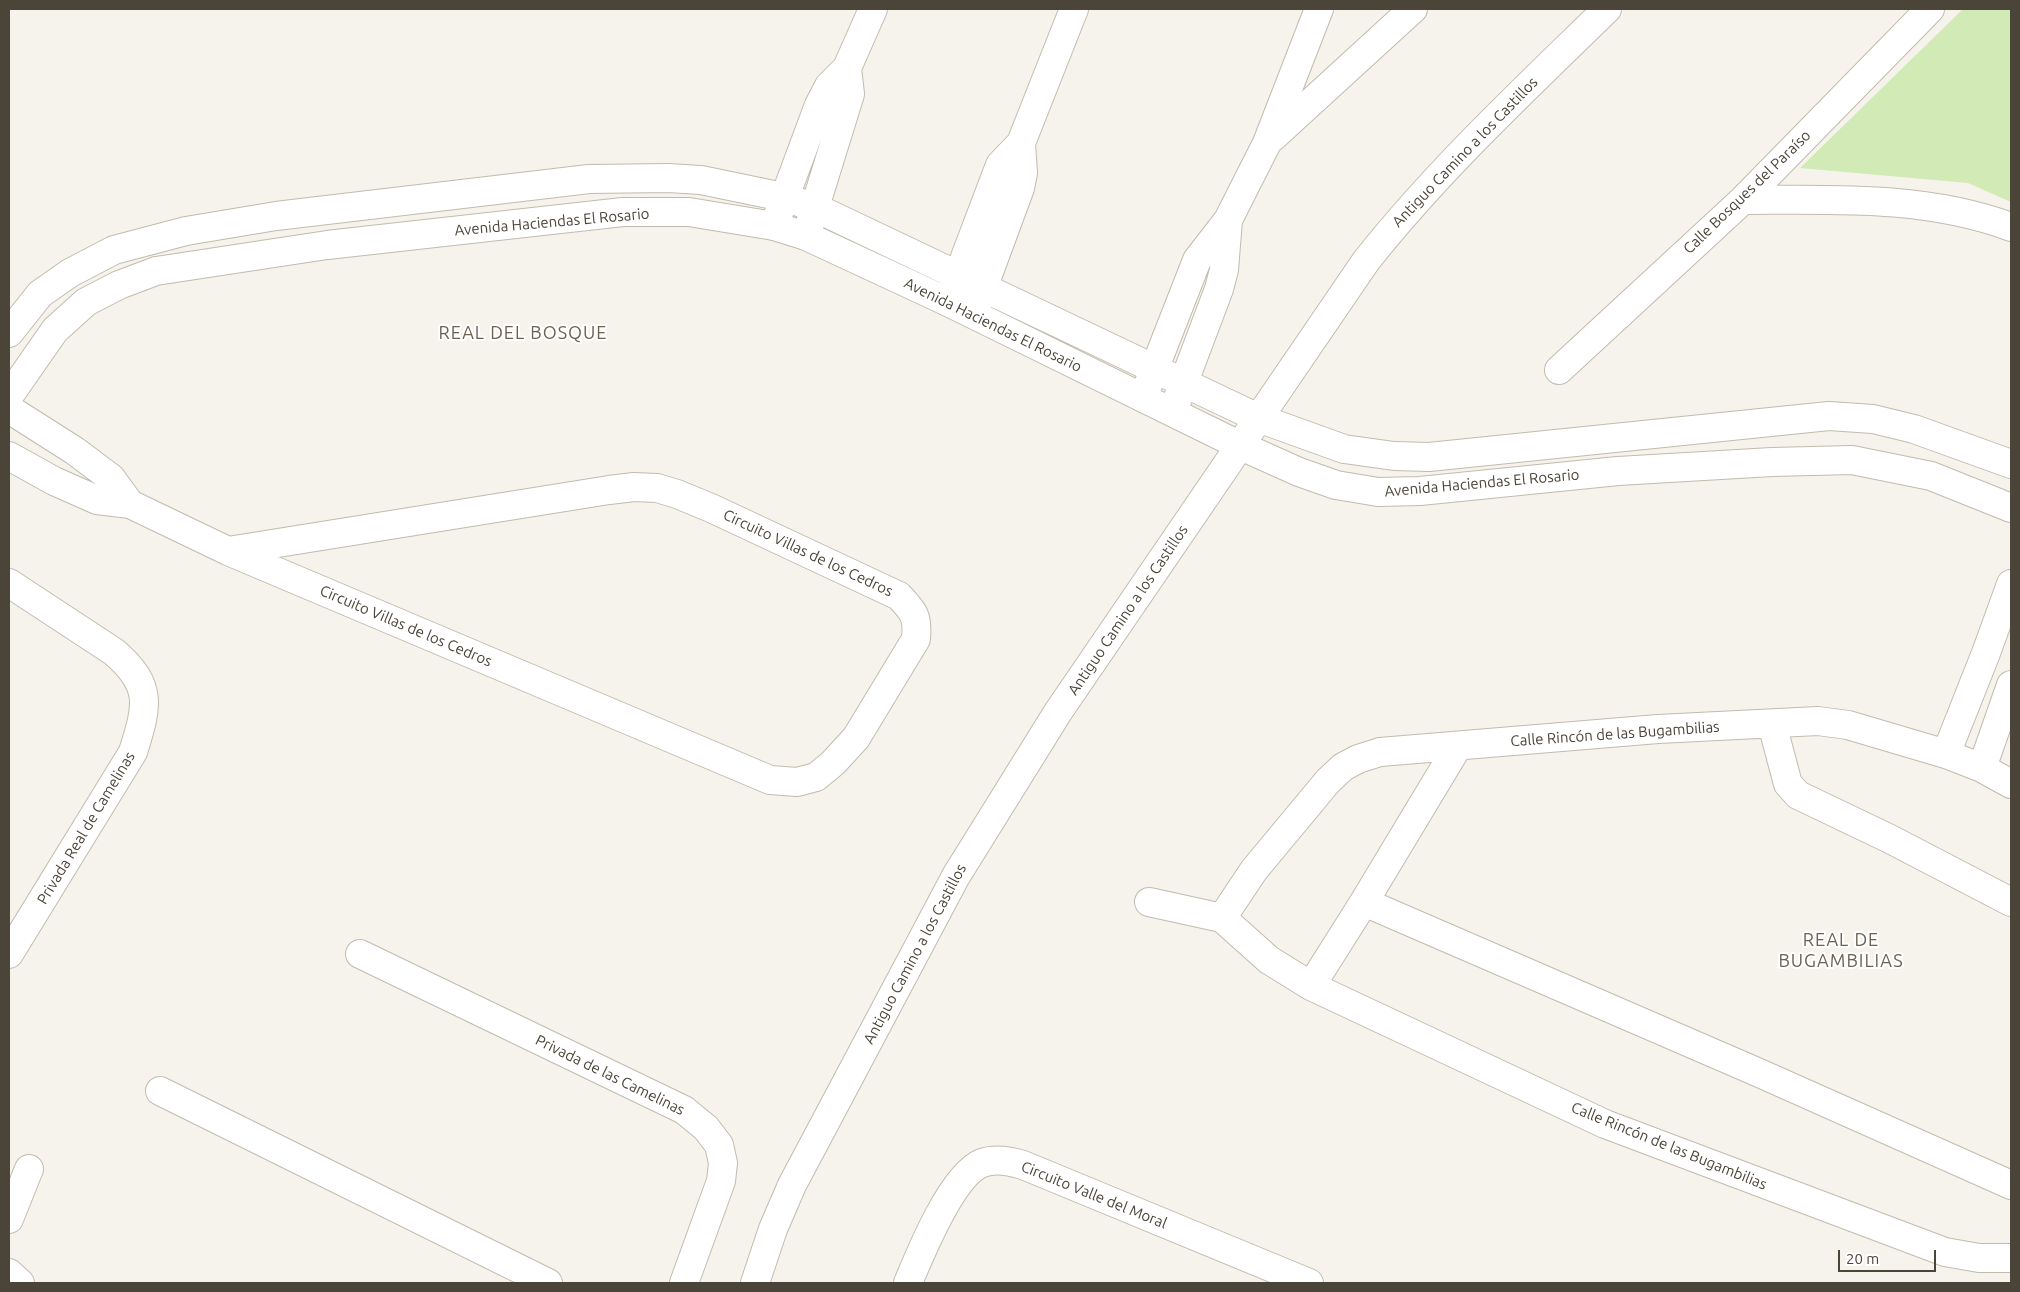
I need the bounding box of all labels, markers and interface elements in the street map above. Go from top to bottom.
street label: Antiguo Camino a los Castillos [1389,73,1541,231]
street label: Calle Bosques del Paraíso [1680,126,1814,258]
street label: Avenida Haciendas El Rosario [454,205,650,239]
street label: Avenida Haciendas El Rosario [901,274,1085,376]
district label: REAL DEL BOSQUE [437,322,609,344]
street label: Avenida Haciendas El Rosario [1384,466,1580,500]
street label: Circuito Villas de los Cedros [720,506,896,600]
street label: Antiguo Camino a los Castillos [1064,521,1192,699]
street label: Circuito Villas de los Cedros [317,582,495,670]
street label: Calle Rincón de las Bugambilias [1510,718,1720,750]
street label: Privada Real de Camelinas [33,748,139,908]
street label: Antiguo Camino a los Castillos [860,861,970,1047]
district label: REAL DE BUGAMBILIAS [1777,929,1905,972]
street label: Privada de las Camelinas [532,1031,688,1119]
street label: Calle Rincón de las Bugambilias [1569,1098,1769,1194]
street label: Circuito Valle del Moral [1018,1157,1170,1233]
scale bar [1840,1240,1938,1272]
text: 20 m [1846,1250,1879,1267]

